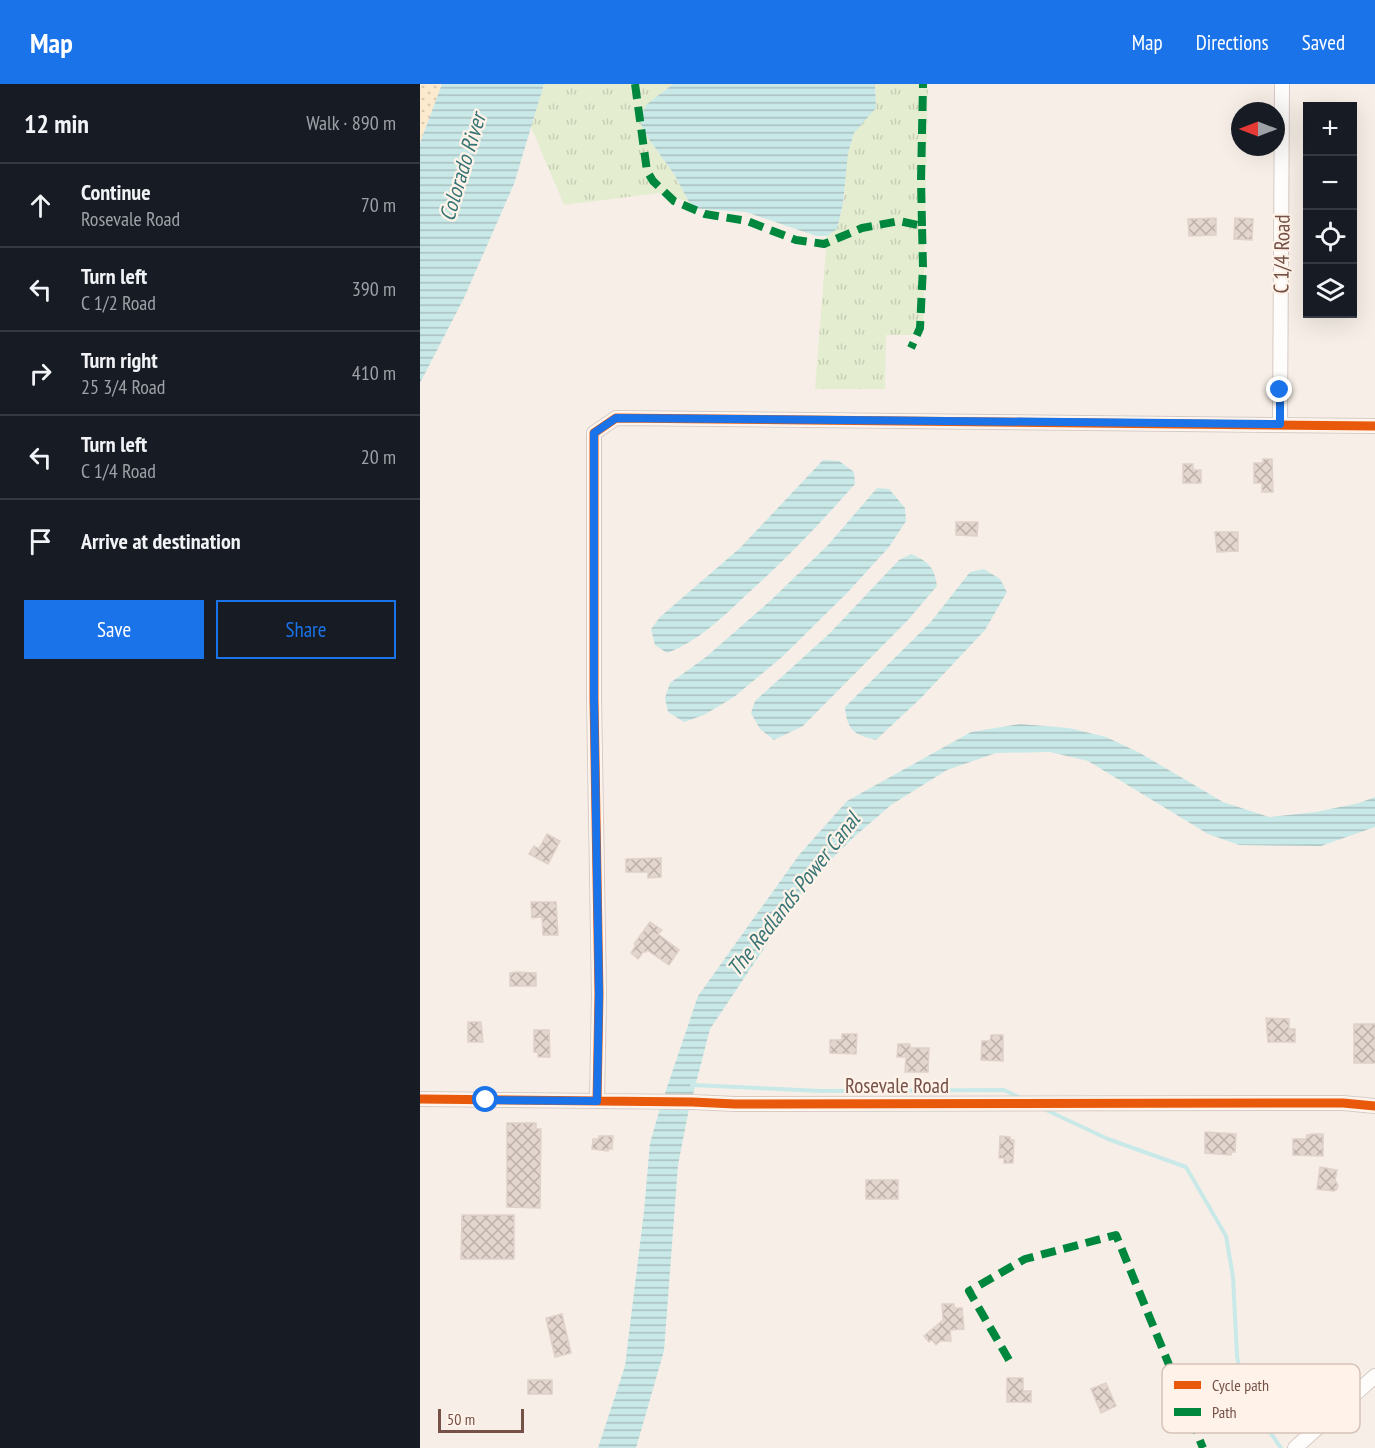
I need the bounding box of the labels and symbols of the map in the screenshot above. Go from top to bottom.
north arrow [1231,102,1285,156]
water label: Colorado River [432,107,492,224]
street label: C 1/4 Road [1267,214,1296,294]
route end [1266,376,1292,402]
water label: The Redlands Power Canal [720,805,867,981]
street label: Rosevale Road [845,1072,949,1099]
route start [472,1086,498,1112]
legend [1162,1364,1360,1433]
text: Cycle path [1212,1375,1269,1395]
text: Path [1212,1402,1237,1422]
scale bar [438,1406,524,1434]

